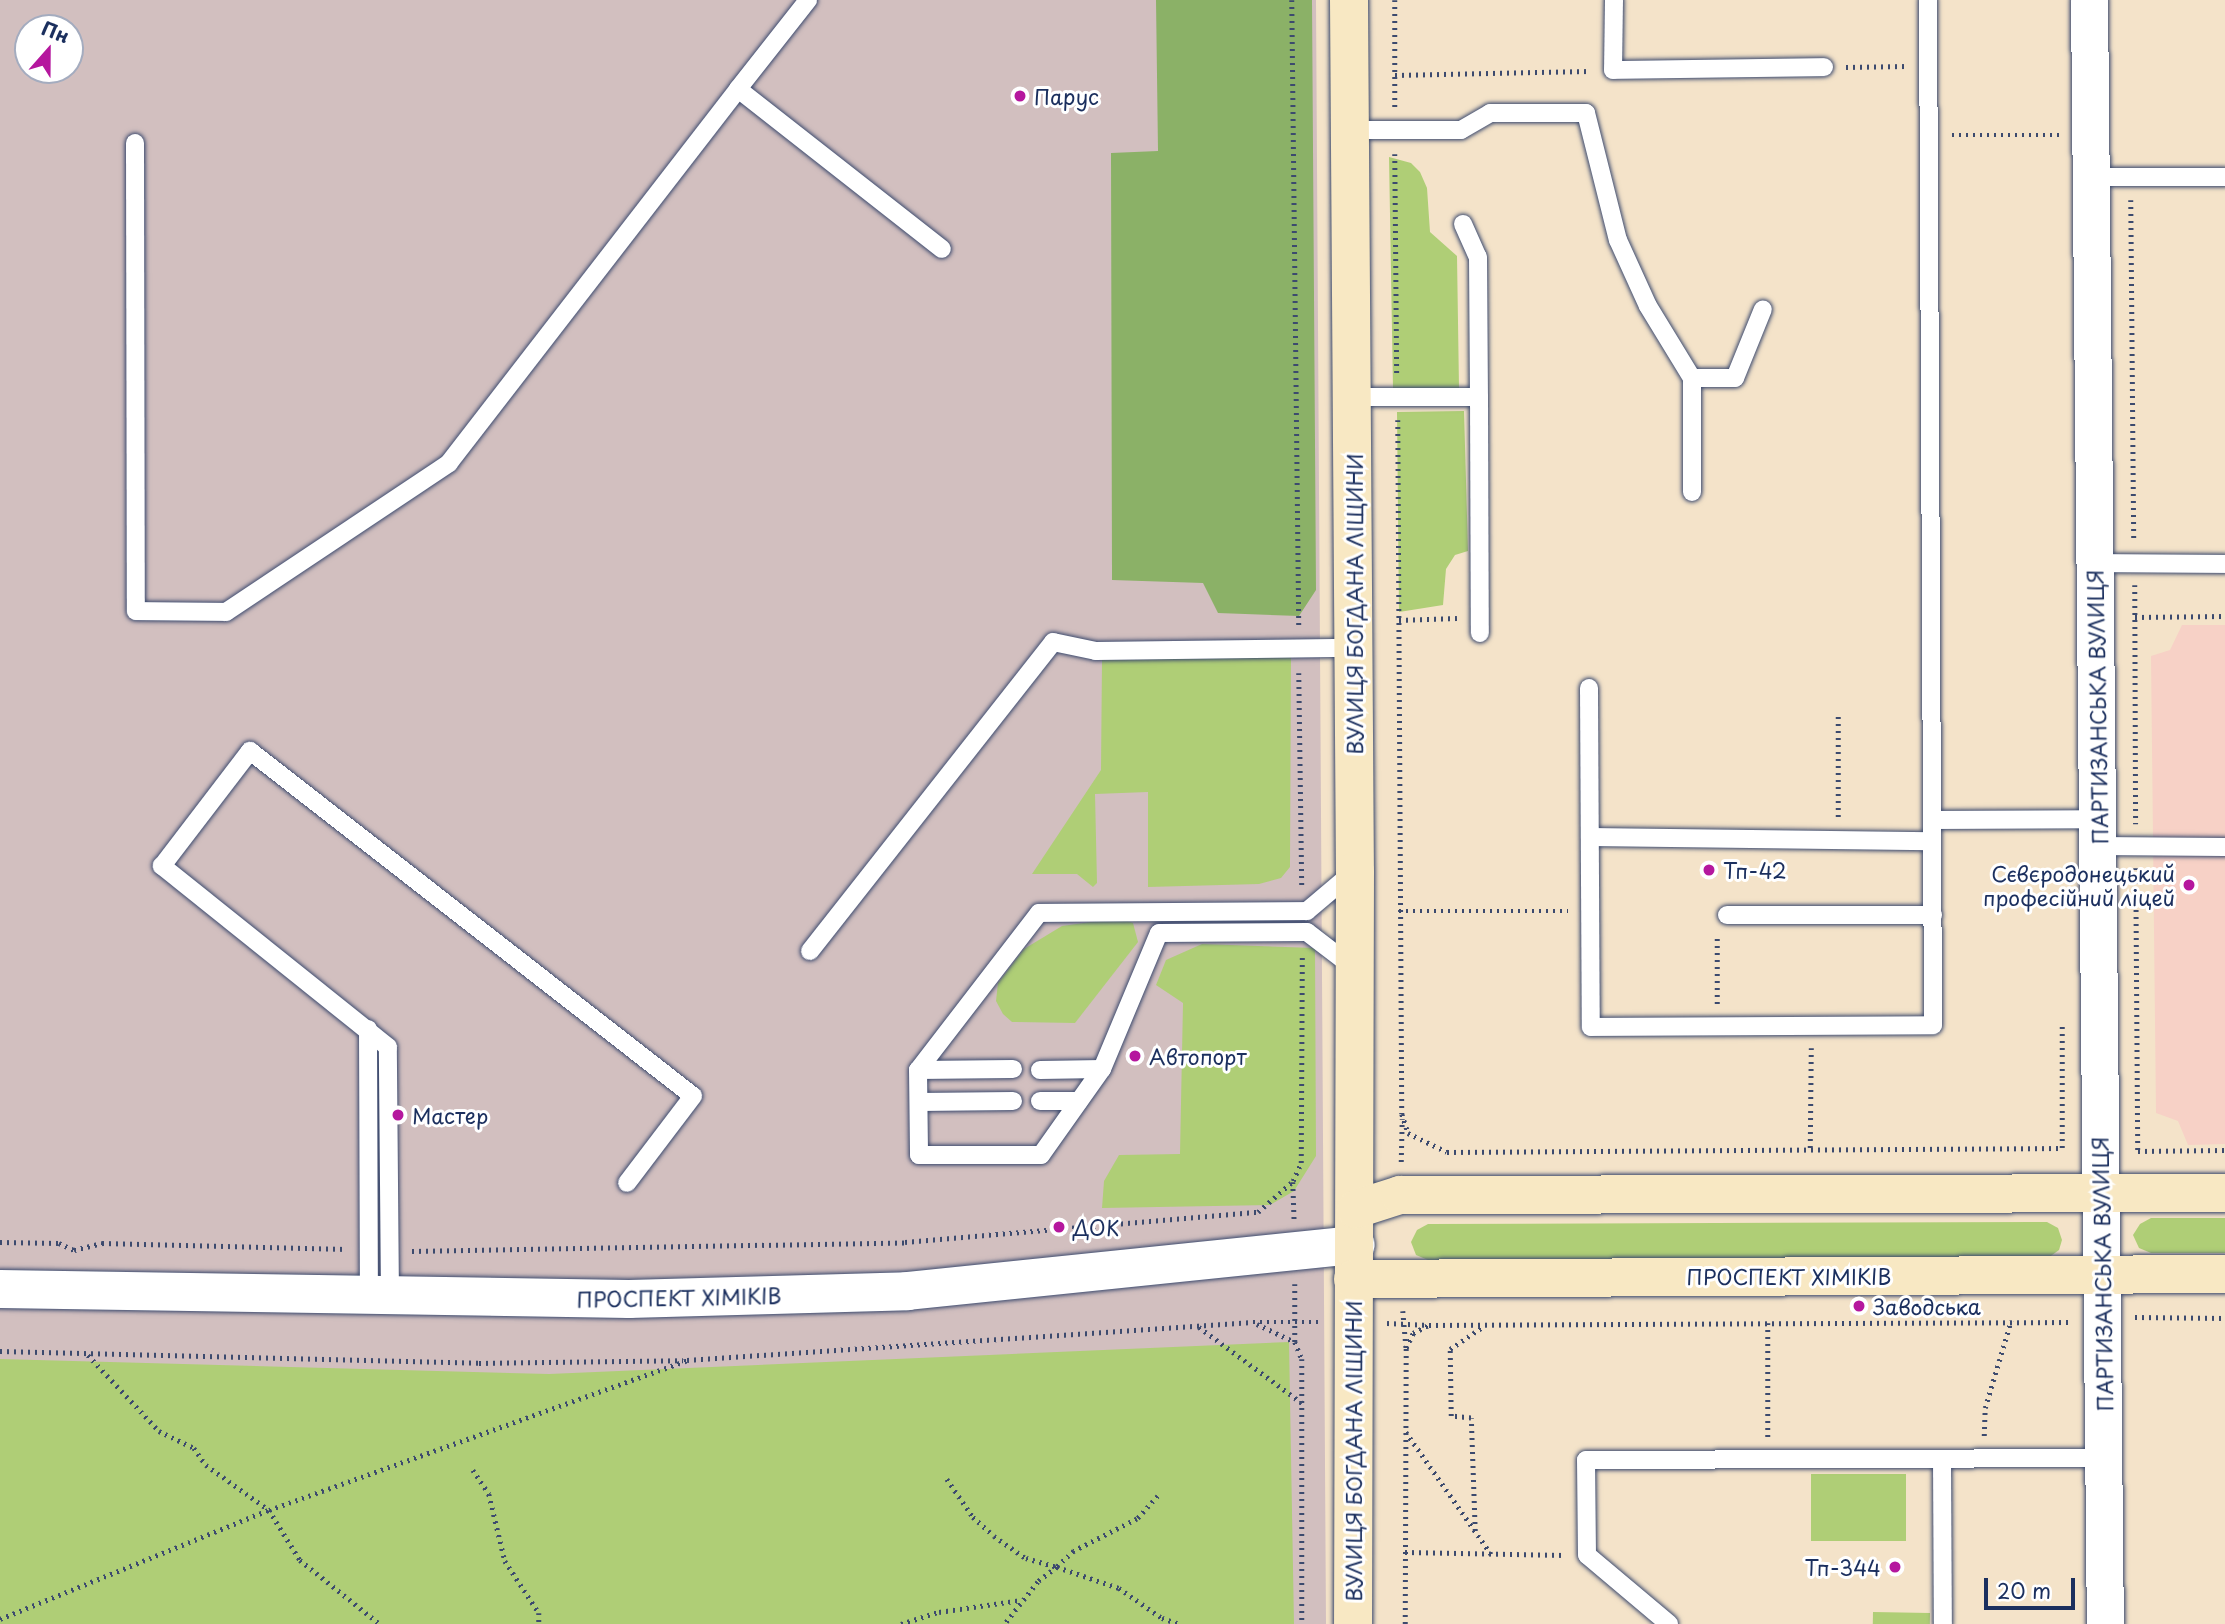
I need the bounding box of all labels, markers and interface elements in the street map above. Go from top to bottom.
text: Пн [38,13,74,49]
north arrow [14,14,84,84]
place label: Парус [1034,83,1099,109]
marker: Парус [1012,88,1028,104]
street label: ВУЛИЦЯ БОГДАНА ЛІЩИНИ [1341,453,1367,755]
street label: ПАРТИЗАНСЬКА ВУЛИЦЯ [2082,570,2112,844]
place label: Тп-42 [1723,857,1787,883]
place label: Сєвєродонецький професійний ліцей [1982,860,2175,910]
marker: Тп-42 [1701,862,1717,878]
marker: Сєвєродонецький професійний ліцей [2181,877,2197,893]
place label: Автопорт [1149,1043,1247,1069]
marker: Автопорт [1127,1048,1143,1064]
place label: Мастер [412,1102,488,1128]
marker: Мастер [390,1107,406,1123]
street label: ПАРТИЗАНСЬКА ВУЛИЦЯ [2087,1137,2117,1411]
place label: ДОК [1073,1214,1119,1240]
marker: ДОК [1051,1219,1067,1235]
street label: ПРОСПЕКТ ХІМІКІВ [1686,1263,1892,1289]
street label: ПРОСПЕКТ ХІМІКІВ [576,1283,782,1311]
place label: Заводська [1873,1293,1981,1319]
marker: Заводська [1851,1298,1867,1314]
street label: ВУЛИЦЯ БОГДАНА ЛІЩИНИ [1340,1300,1366,1602]
place label: Тп-344 [1805,1554,1881,1580]
marker: Тп-344 [1887,1559,1903,1575]
scale bar [1987,1564,2078,1608]
text: 20 m [1997,1574,2051,1606]

